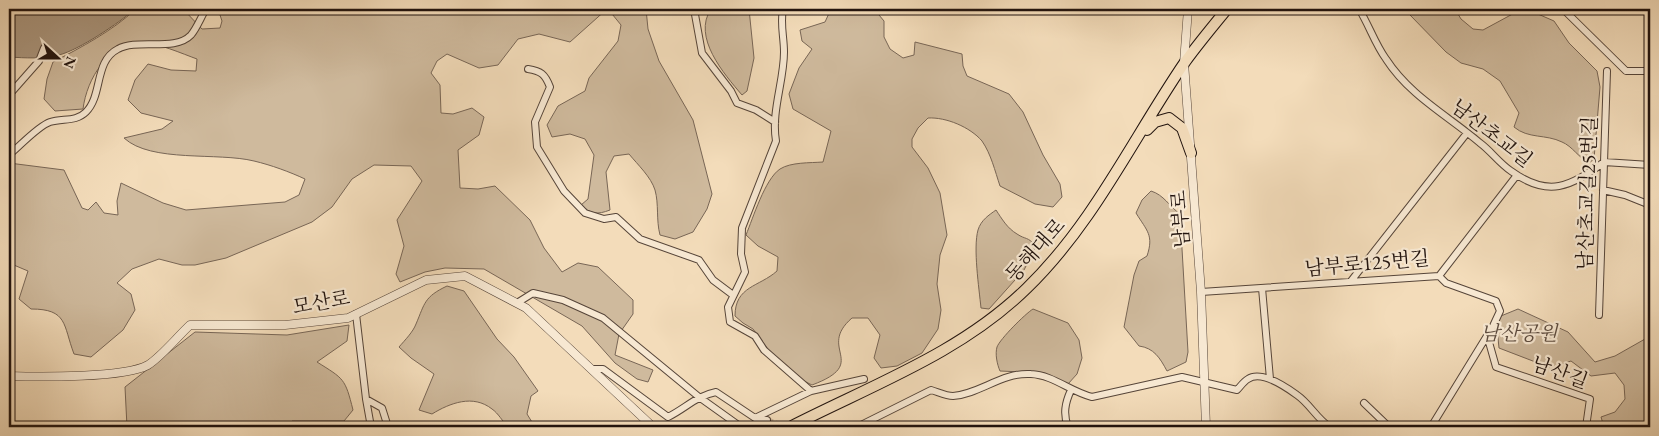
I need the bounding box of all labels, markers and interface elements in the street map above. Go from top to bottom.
north arrow [32,32,82,82]
text: N [59,54,81,72]
street label: 남산초교길 [1446,93,1538,173]
street label: 남산초교길25번길 [1571,115,1603,271]
street label: 남부로 [1165,189,1195,249]
street label: 동해대로 [999,213,1071,287]
street label: 남부로125번길 [1303,245,1431,281]
street label: 모산로 [290,284,352,320]
park label: 남산공원 [1480,320,1559,346]
street label: 남산길 [1528,350,1592,394]

